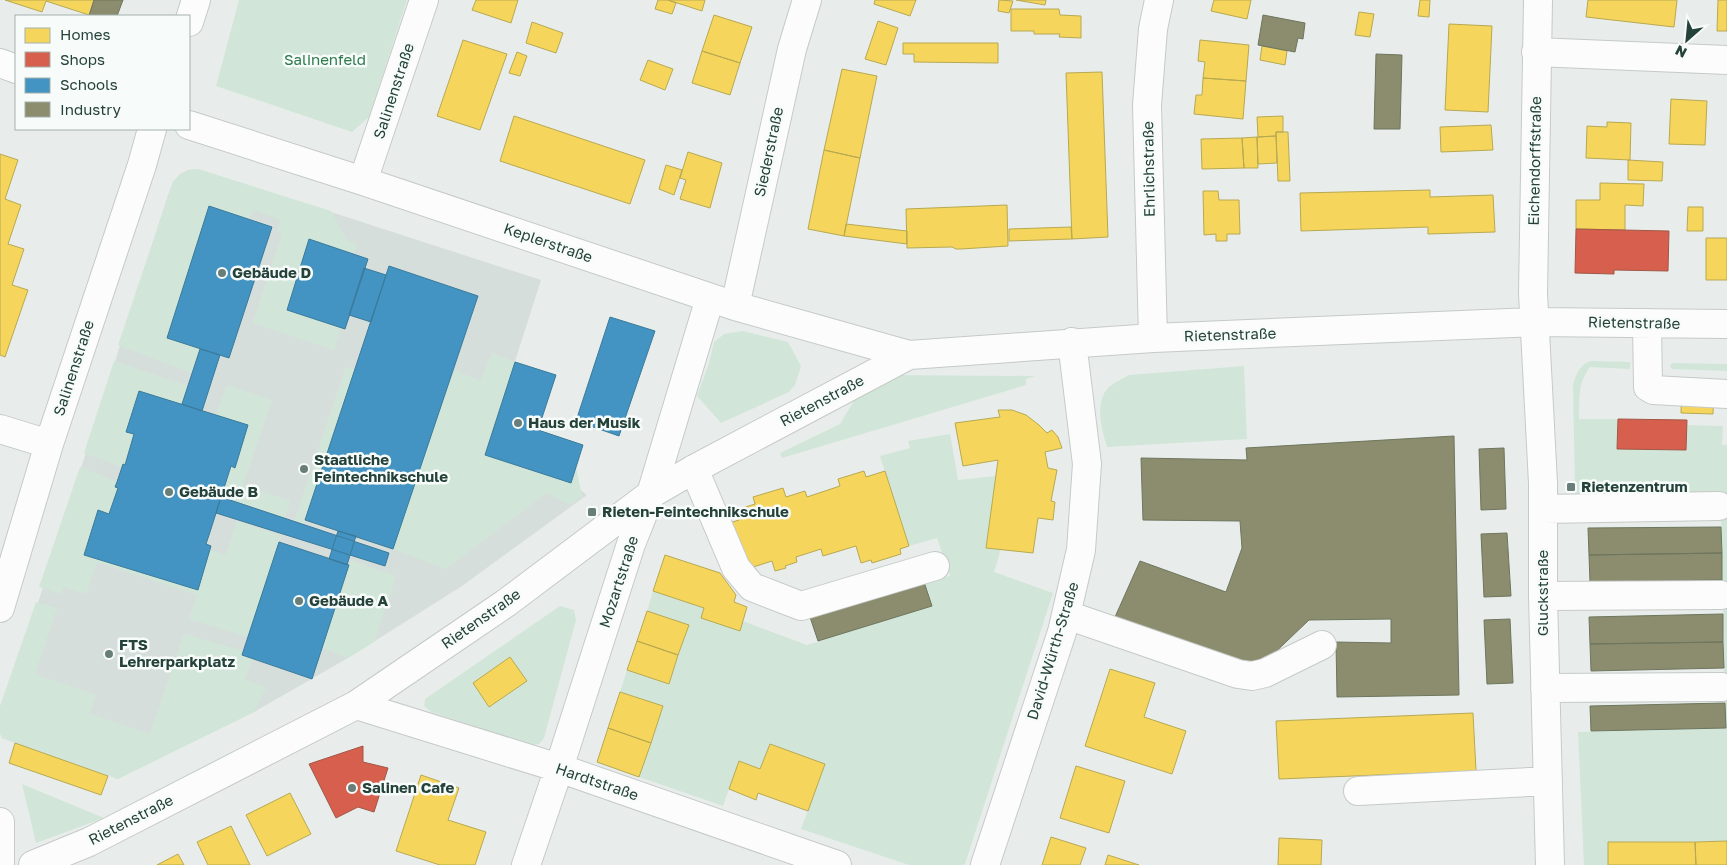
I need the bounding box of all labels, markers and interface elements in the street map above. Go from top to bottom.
legend [15,15,190,130]
north arrow [1662,15,1712,65]
text: Homes [60,25,110,43]
street label: Salinenstraße [369,40,417,141]
text: N [1672,42,1689,62]
text: Shops [60,50,105,68]
park label: Salinenfeld [284,50,366,68]
text: Schools [60,75,118,93]
street label: Eichendorffstraße [1524,96,1544,226]
text: Industry [60,100,121,118]
street label: Siederstraße [750,105,786,198]
street label: Ehrlichstraße [1138,121,1158,217]
street label: Keplerstraße [502,218,595,266]
place label: Gebäude D [232,263,312,281]
marker: Gebäude D [216,267,228,279]
street label: Rietenstraße [1588,312,1681,332]
street label: Salinenstraße [49,317,97,418]
street label: Rietenstraße [1183,323,1277,345]
street label: Rietenstraße [777,370,867,430]
place label: Haus der Musik [528,413,641,431]
marker: Haus der Musik [512,417,524,429]
place label: Staatliche Feintechnikschule [314,450,448,485]
marker: Staatliche Feintechnikschule [298,463,310,475]
place label: Rietenzentrum [1581,477,1688,495]
marker: Rietenzentrum [1565,481,1577,493]
place label: Gebäude B [179,482,259,500]
marker: Gebäude B [163,486,175,498]
place label: Rieten-Feintechnikschule [602,502,789,520]
marker: Rieten-Feintechnikschule [586,506,598,518]
street label: Mozartstraße [595,533,641,630]
street label: Gluckstraße [1533,549,1551,636]
street label: David-Würth-Straße [1023,579,1082,722]
street label: Rietenstraße [437,584,524,652]
place label: Gebäude A [309,591,389,609]
marker: Gebäude A [293,595,305,607]
place label: FTS Lehrerparkplatz [119,635,235,670]
marker: FTS Lehrerparkplatz [103,648,115,660]
street label: Hardtstraße [554,758,641,804]
place label: Salinen Cafe [362,778,454,796]
marker: Salinen Cafe [346,782,358,794]
street label: Rietenstraße [85,790,176,848]

